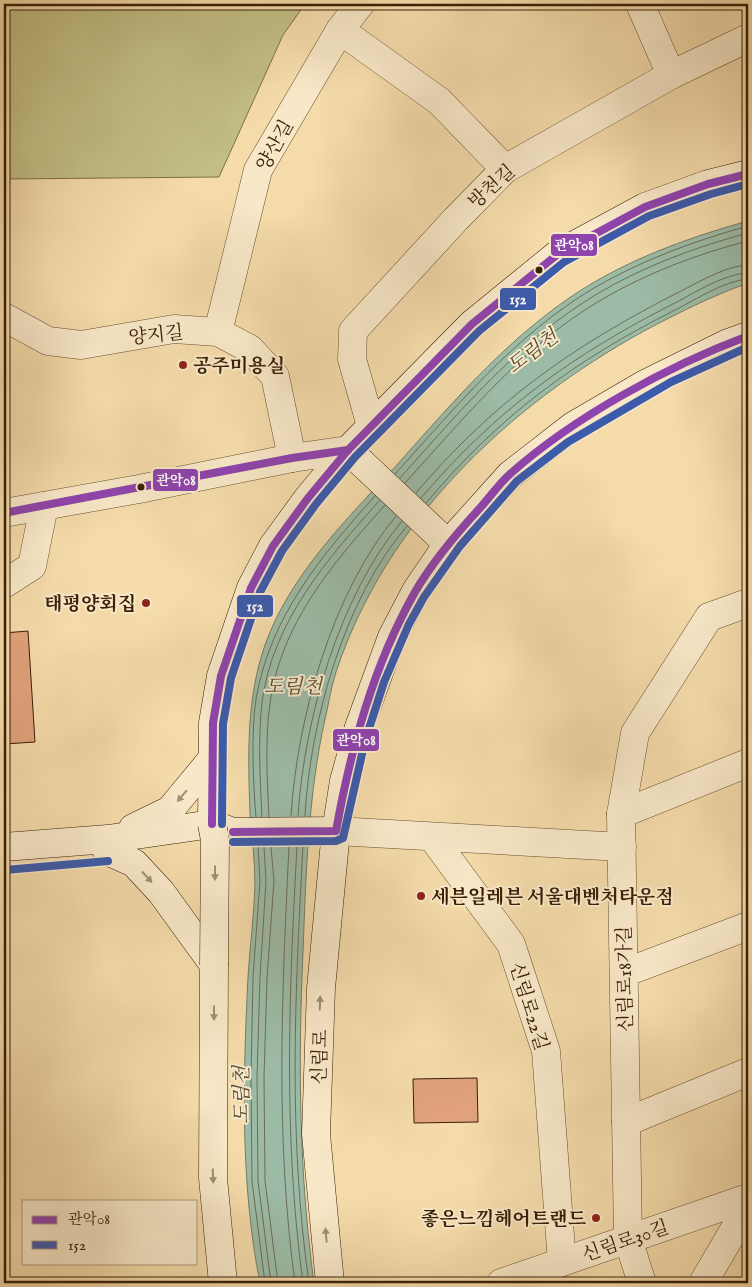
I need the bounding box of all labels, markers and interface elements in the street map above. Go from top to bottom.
street label: 양산길 [252,116,300,176]
street label: 방천길 [464,160,521,215]
line badge: 관악08 [550,233,598,257]
text: 관악08 [554,237,594,255]
unlabelled marker [534,265,544,275]
line badge: 152 [499,287,537,311]
text: 152 [510,291,527,309]
street label: 양지길 [128,321,185,351]
water label: 도림천 [502,324,565,380]
place label: 공주미용실 [193,355,285,379]
marker: 공주미용실 [177,359,189,371]
line badge: 관악08 [152,468,199,492]
text: 관악08 [156,472,196,490]
unlabelled marker [136,482,146,492]
place label: 태평양회집 [44,593,136,617]
line badge: 152 [236,594,274,618]
marker: 태평양회집 [140,597,152,609]
text: 152 [247,598,264,616]
water label: 도림천 [264,675,324,700]
line badge: 관악08 [332,728,380,752]
text: 관악08 [336,732,376,750]
one-way arrow [176,789,188,801]
one-way arrow [211,865,219,881]
one-way arrow [141,871,153,883]
place label: 세븐일레븐 서울대벤처타운점 [431,886,674,910]
marker: 세븐일레븐 서울대벤처타운점 [415,890,427,902]
street label: 신림로18가길 [613,926,639,1032]
street label: 신림로22길 [503,959,553,1054]
one-way arrow [317,994,325,1010]
one-way arrow [210,1006,218,1022]
street label: 신림로 [308,1029,334,1085]
water label: 도림천 [230,1064,255,1124]
one-way arrow [210,1168,218,1184]
legend [22,1200,198,1264]
place label: 좋은느낌헤어트랜드 [421,1208,587,1232]
text: 관악08 [68,1210,110,1229]
marker: 좋은느낌헤어트랜드 [590,1212,602,1224]
street label: 신림로30길 [579,1216,672,1268]
one-way arrow [321,1226,329,1242]
text: 152 [68,1236,86,1255]

